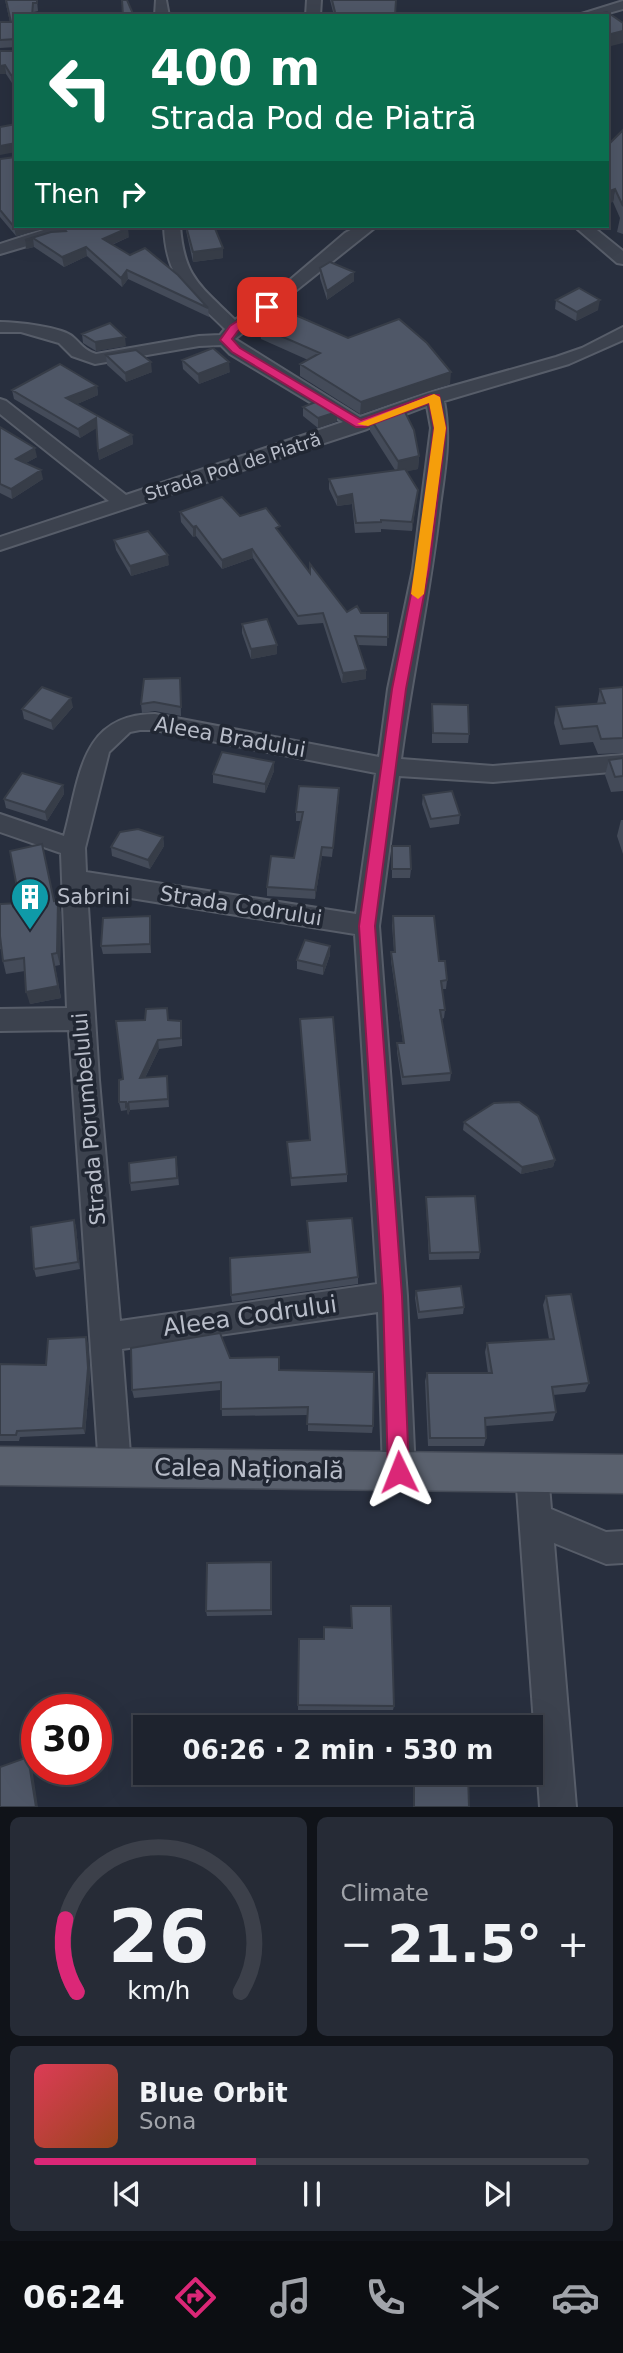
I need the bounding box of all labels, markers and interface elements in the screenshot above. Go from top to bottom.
text: 400 m [150,40,320,97]
icon: left [35,42,126,133]
text: Strada Pod de Piatră [150,99,477,137]
icon: right [114,175,152,213]
text: Then [35,179,100,209]
pin [237,277,297,337]
icon: arrive [248,288,286,326]
street label: Strada Pod de Piatră [142,428,323,505]
street label: Aleea Bradului [153,712,307,762]
building icon: Sabrini [9,876,51,931]
street label: Strada Codrului [158,881,324,931]
place label: Sabrini [57,885,130,909]
street label: Strada Porumbelului [68,1012,110,1226]
street label: Aleea Codrului [161,1290,339,1342]
position arrow [362,1435,436,1509]
street label: Calea Națională [154,1453,344,1485]
speed limit sign: 30 [21,1694,112,1785]
text: 06:26 · 2 min · 530 m [183,1735,493,1765]
text: Climate [341,1880,429,1906]
text: 26 [108,1895,209,1980]
text: 21.5° [388,1914,542,1974]
text: − [341,1922,372,1966]
text: + [557,1922,589,1966]
text: km/h [127,1976,190,2005]
text: Blue Orbit [139,2078,288,2108]
text: Sona [139,2108,196,2134]
icon: previous [108,2175,146,2213]
icon: pause [293,2175,331,2213]
icon: next [478,2175,516,2213]
icon: directions [171,2273,220,2322]
icon: music [266,2273,315,2322]
icon: phone [361,2273,410,2322]
icon: climate [456,2273,505,2322]
icon: car [551,2273,600,2322]
text: 06:24 [23,2278,125,2316]

